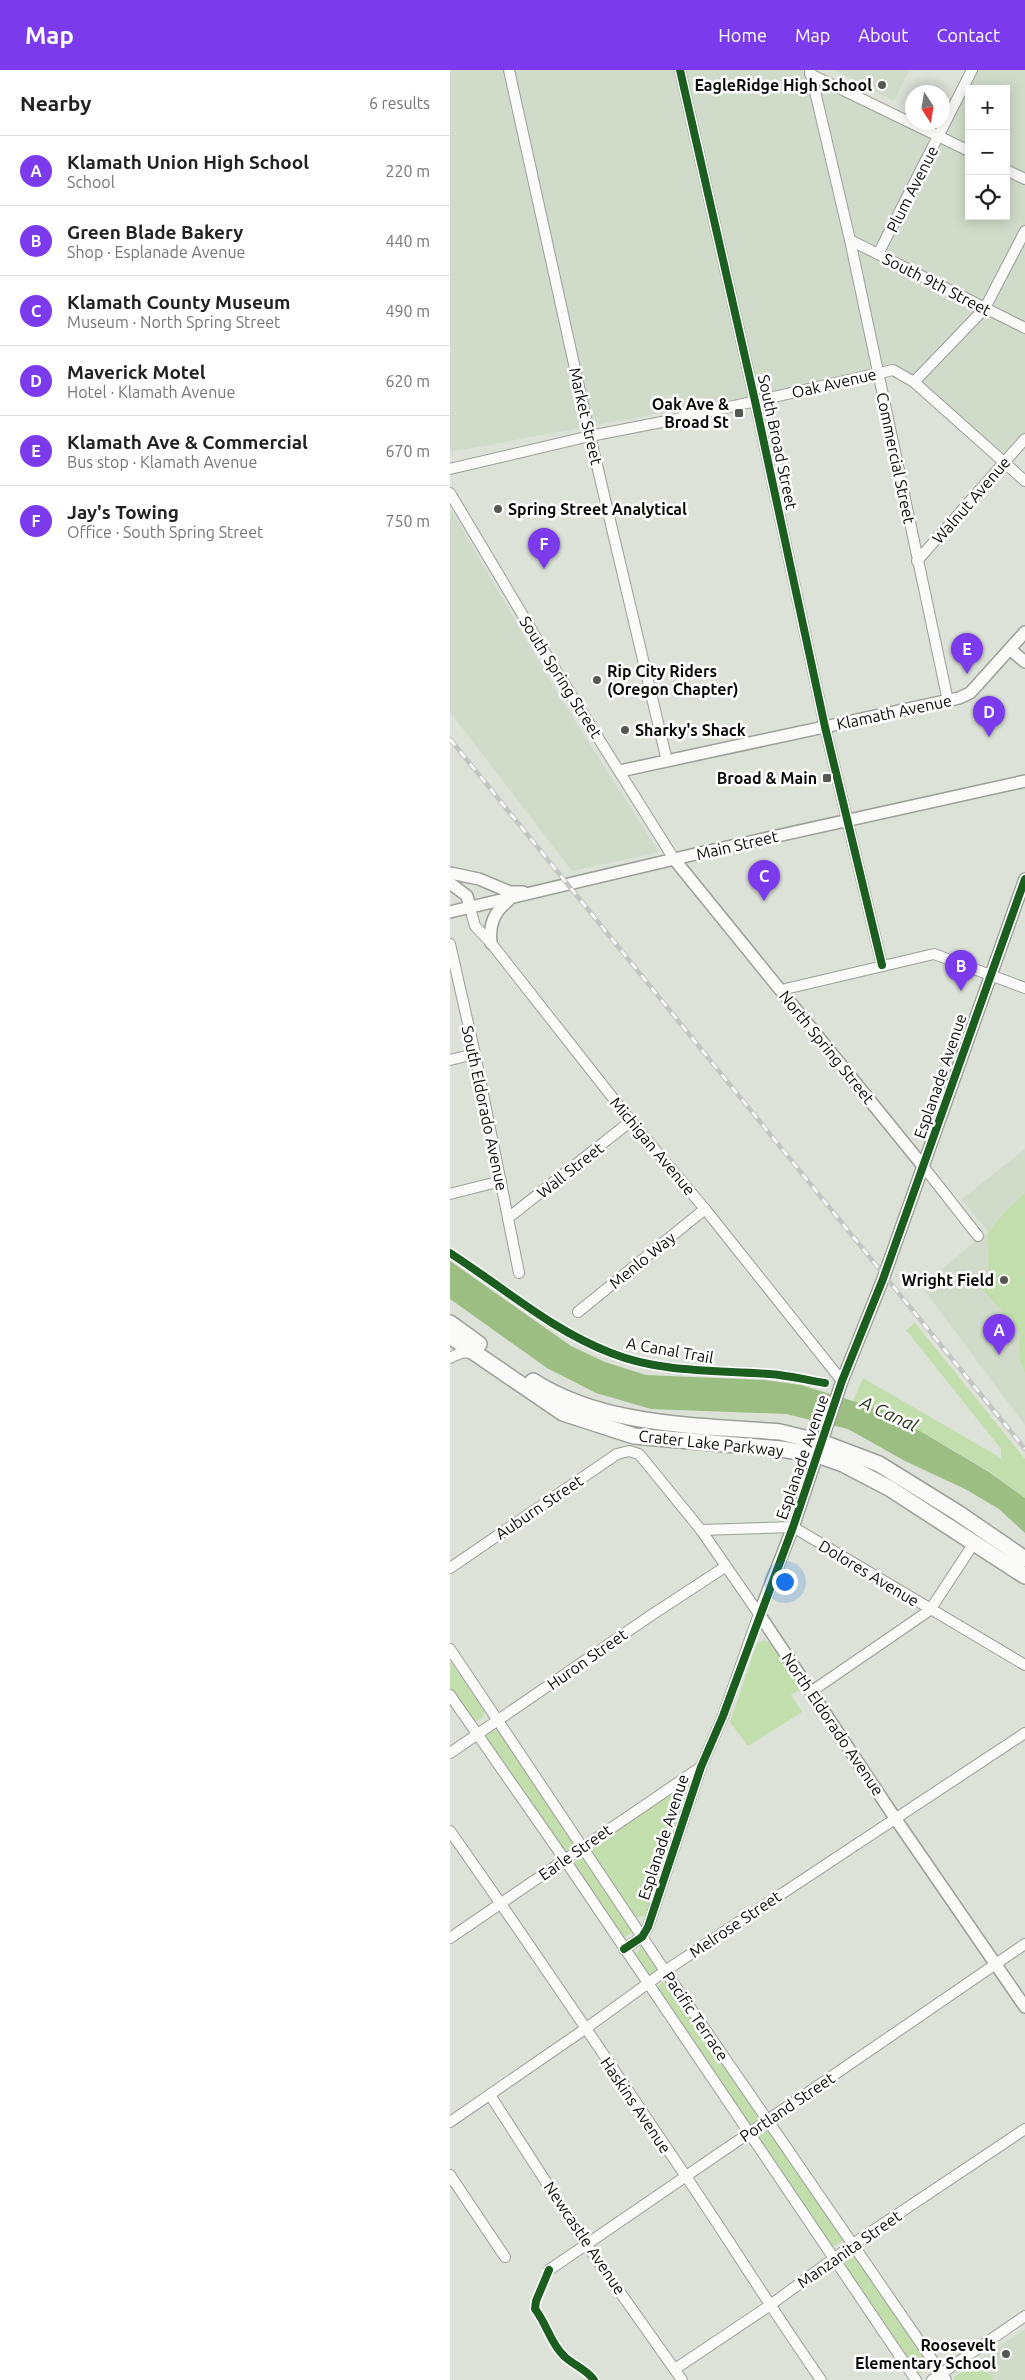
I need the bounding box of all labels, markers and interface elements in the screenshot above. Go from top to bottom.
text: Map [25,22,74,49]
text: Home [718,25,767,45]
text: Map [795,25,830,45]
text: About [858,25,908,45]
text: Contact [936,25,1000,45]
place label: EagleRidge High School [694,76,872,94]
marker: EagleRidge High School [876,79,888,91]
north arrow [905,85,950,130]
map controls [965,85,1010,220]
button: + [965,85,1010,130]
text: Nearby [20,91,91,115]
text: 6 results [369,94,430,112]
button: − [965,130,1010,175]
street label: Plum Avenue [883,143,941,235]
text: Klamath Union High School [67,151,309,173]
text: A [30,162,42,180]
text: 220 m [385,162,430,180]
text: School [67,173,115,191]
button: locate [965,175,1010,220]
text: Green Blade Bakery [67,221,243,243]
text: B [31,232,41,250]
text: 440 m [385,232,430,250]
text: Shop · Esplanade Avenue [67,243,245,261]
street label: South 9th Street [880,249,995,319]
text: Klamath County Museum [67,291,290,313]
text: C [31,302,41,320]
text: 490 m [385,302,430,320]
text: Museum · North Spring Street [67,313,280,331]
text: Maverick Motel [67,361,205,383]
street label: Oak Avenue [790,365,878,401]
street label: Market Street [566,366,606,467]
text: D [30,372,42,390]
text: 620 m [385,372,430,390]
street label: South Broad Street [755,373,801,512]
text: Hotel · Klamath Avenue [67,383,235,401]
street label: Commercial Street [873,391,919,526]
place label: Oak Ave & Broad St [652,395,729,431]
marker: Oak Ave & Broad St [733,407,745,419]
text: Klamath Ave & Commercial [67,431,308,453]
text: E [31,442,41,460]
text: 670 m [385,442,430,460]
text: Bus stop · Klamath Avenue [67,453,257,471]
street label: Walnut Avenue [928,453,1014,547]
place label: Spring Street Analytical [508,500,687,518]
text: Jay's Towing [67,501,179,523]
marker: Spring Street Analytical [492,503,504,515]
text: F [32,512,41,530]
text: 750 m [385,512,430,530]
text: Office · South Spring Street [67,523,263,541]
pin: F [528,528,560,569]
street label: South Spring Street [516,613,606,742]
pin: E [951,633,983,674]
place label: Rip City Riders (Oregon Chapter) [607,662,739,699]
marker: Rip City Riders (Oregon Chapter) [591,674,603,686]
street label: Klamath Avenue [835,691,953,733]
pin: D [973,696,1005,737]
place label: Sharky's Shack [635,721,746,739]
marker: Sharky's Shack [619,724,631,736]
place label: Broad & Main [717,769,817,787]
marker: Broad & Main [821,772,833,784]
street label: Main Street [694,827,780,863]
pin: C [748,860,780,901]
pin: B [945,950,977,991]
street label: North Spring Street [776,987,879,1108]
street label: Esplanade Avenue [910,1011,970,1141]
street label: South Eldorado Avenue [459,1024,511,1192]
street label: Michigan Avenue [607,1093,699,1199]
street label: Wall Street [533,1138,607,1202]
street label: Menlo Way [605,1228,679,1292]
place label: Wright Field [902,1271,994,1289]
marker: Wright Field [998,1274,1010,1286]
pin: A [983,1314,1015,1355]
street label: A Canal Trail [625,1333,715,1367]
water label: A Canal [857,1391,921,1435]
street label: Esplanade Avenue [772,1392,832,1522]
street label: Crater Lake Parkway [638,1426,785,1460]
street label: Auburn Street [492,1471,587,1543]
street label: Dolores Avenue [816,1536,922,1610]
your location [772,1569,798,1595]
street label: Huron Street [544,1625,631,1693]
street label: North Eldorado Avenue [778,1649,888,1799]
street label: Esplanade Avenue [634,1772,692,1902]
street label: Earle Street [535,1820,615,1884]
street label: Melrose Street [686,1886,785,1961]
street label: Pacific Terrace [660,1968,732,2064]
street label: Haskins Avenue [597,2054,675,2156]
street label: Portland Street [736,2068,838,2145]
street label: Newcastle Avenue [541,2178,629,2298]
street label: Manzanita Street [794,2206,905,2292]
place label: Roosevelt Elementary School [855,2336,996,2372]
marker: Roosevelt Elementary School [1000,2348,1012,2360]

